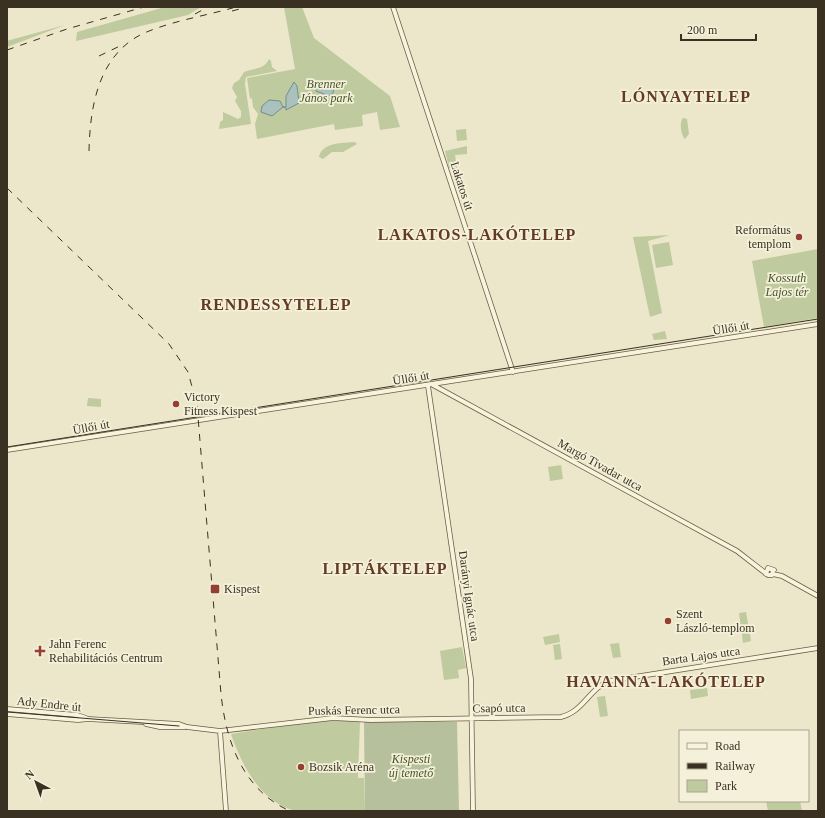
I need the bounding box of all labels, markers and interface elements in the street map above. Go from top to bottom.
scale bar [681,16,756,42]
text: 200 m [687,23,718,37]
park label: Brenner János park [300,77,353,105]
district label: LÓNYAYTELEP [621,87,751,105]
street label: Lakatos út [448,160,477,213]
place label: Református templom [735,223,792,251]
district label: LAKATOS-LAKÓTELEP [378,225,576,243]
marker: Református templom [794,232,804,242]
park label: Kossuth Lajos tér [764,271,809,299]
district label: RENDESSYTELEP [201,296,351,313]
street label: Üllői út [712,318,751,338]
street label: Üllői út [392,368,431,388]
place label: Victory Fitness Kispest [184,390,258,418]
marker: Victory Fitness Kispest [171,399,181,409]
street label: Üllői út [72,417,111,437]
street label: Margó Tivadar utca [555,436,645,494]
street label: Darányi Ignác utca [456,550,482,643]
district label: LIPTÁKTELEP [323,559,447,577]
place label: Kispest [224,582,261,596]
marker: Kispest [209,583,221,595]
place label: Szent László-templom [676,607,755,635]
marker: Szent László-templom [663,616,673,626]
place label: Jahn Ferenc Rehabilitációs Centrum [49,637,163,665]
street label: Barta Lajos utca [661,644,742,668]
marker: Jahn Ferenc Rehabilitációs Centrum [34,645,46,657]
district label: HAVANNA-LAKÓTELEP [566,672,766,690]
street label: Ady Endre út [16,694,83,714]
street label: Csapó utca [472,701,526,715]
street label: Puskás Ferenc utca [308,702,401,718]
legend [679,730,809,802]
text: Road [715,739,740,753]
park label: Kispesti új temető [389,752,434,780]
text: Railway [715,759,755,773]
place label: Bozsik Aréna [309,760,375,774]
north arrow [16,762,56,802]
marker: Bozsik Aréna [296,762,306,772]
text: N [23,767,36,782]
text: Park [715,779,737,793]

